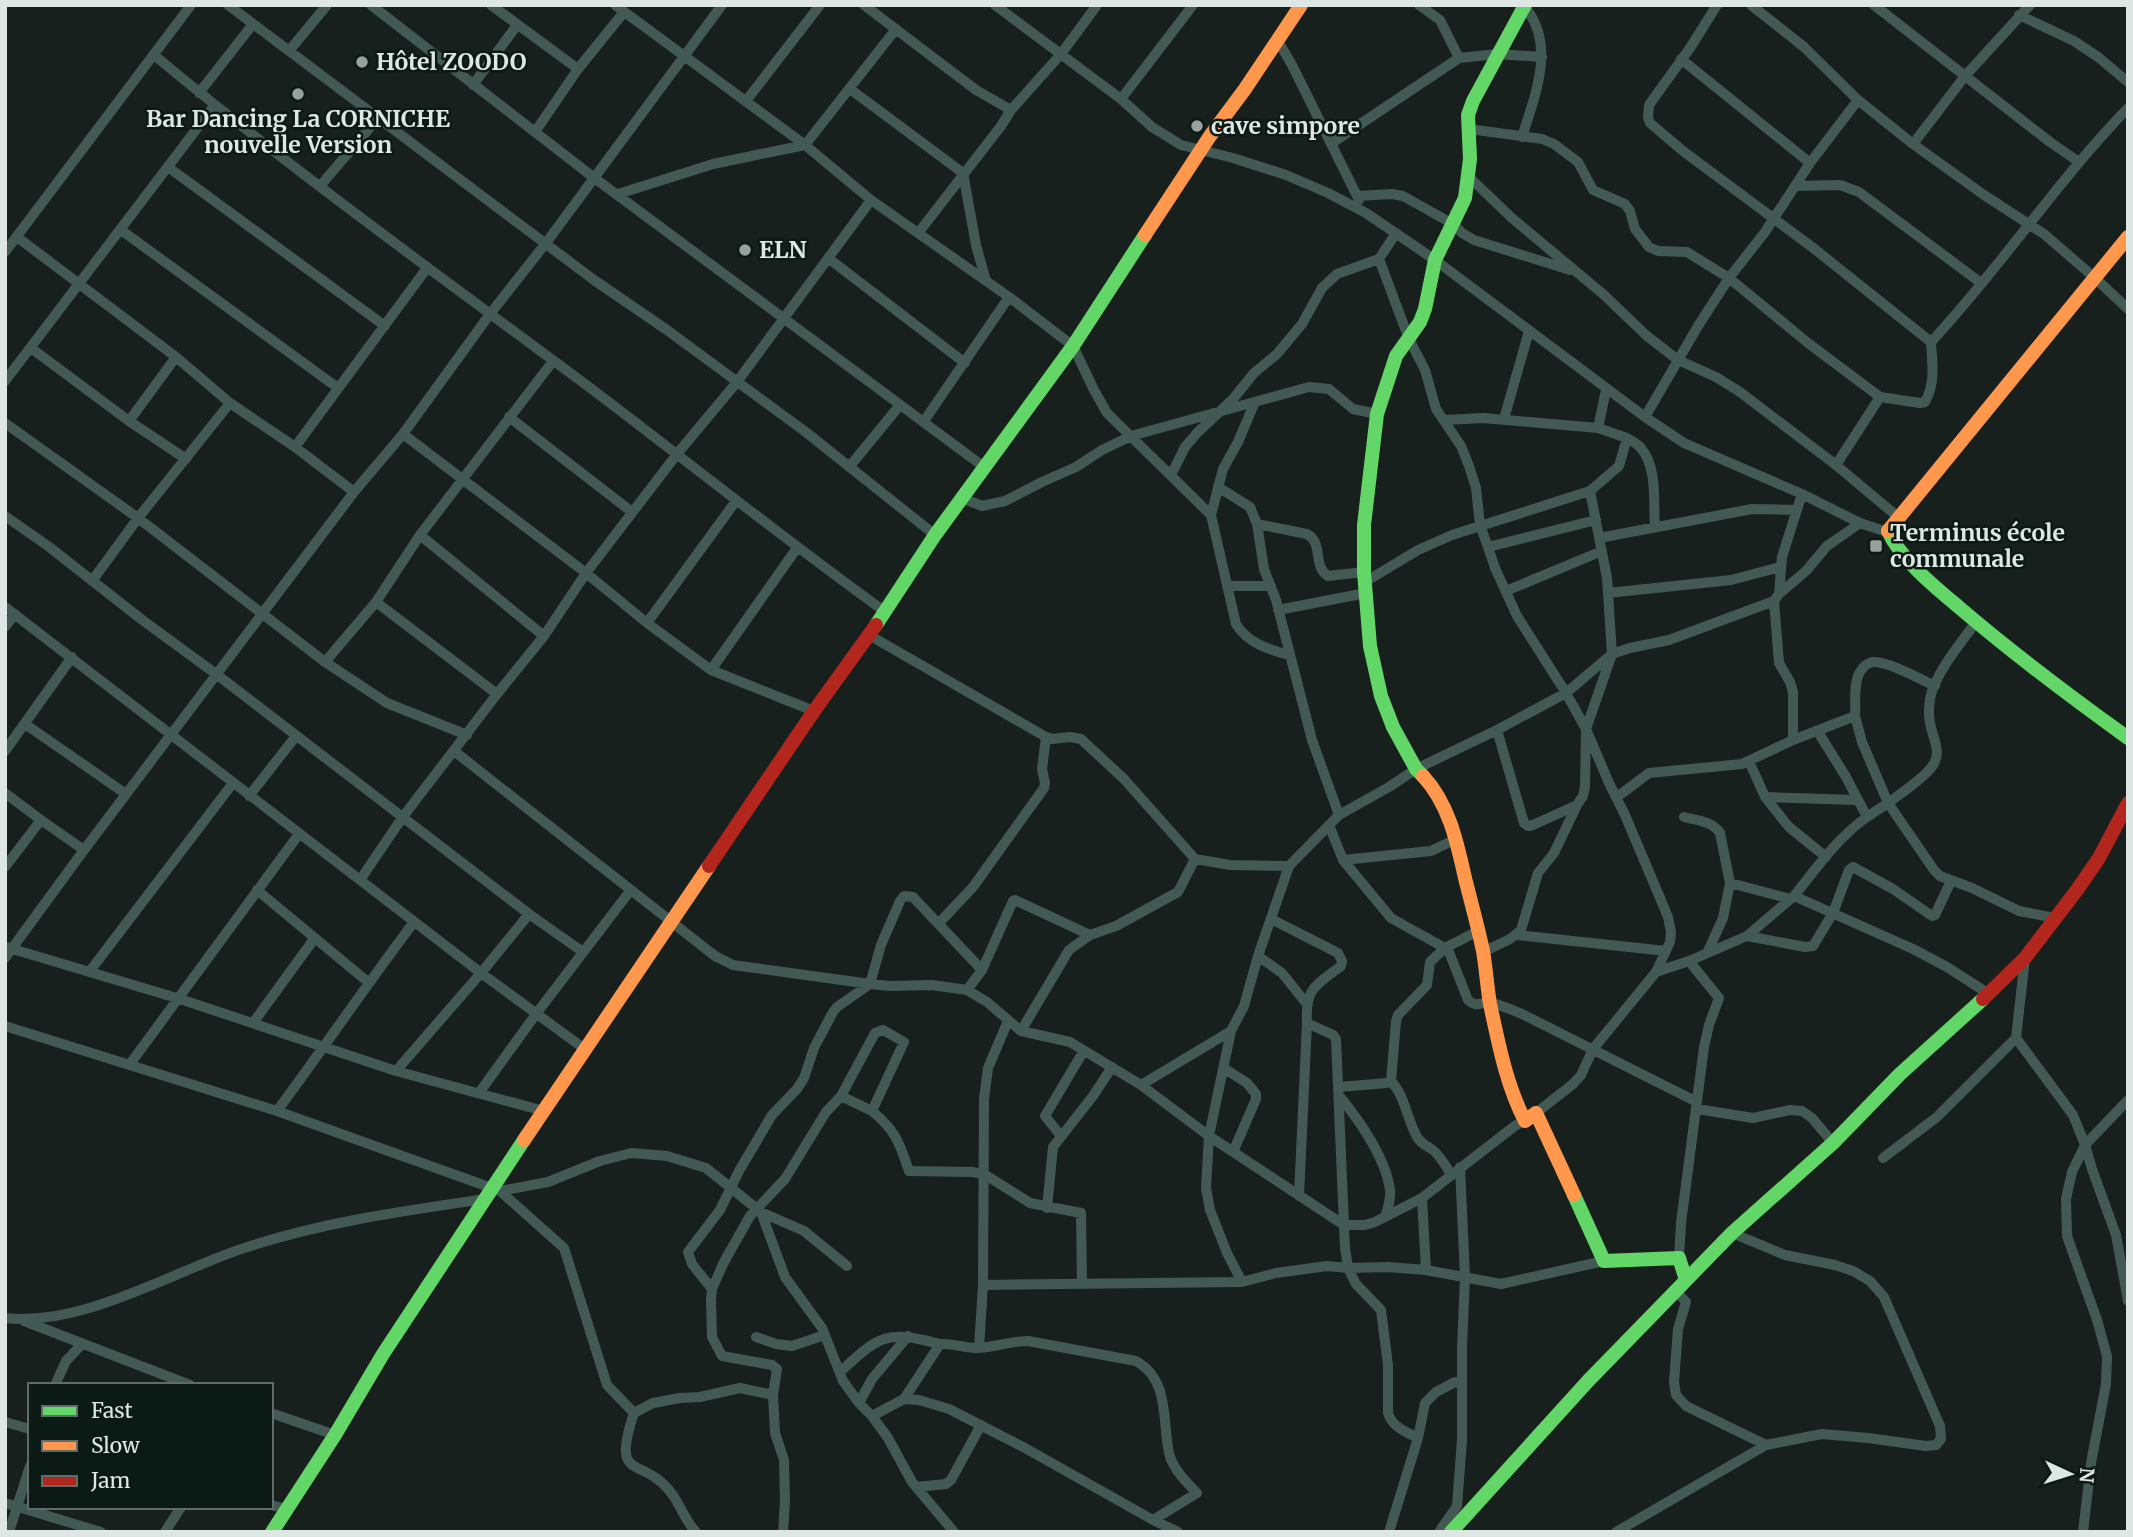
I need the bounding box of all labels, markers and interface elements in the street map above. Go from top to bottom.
place label: Hôtel ZOODO [376,47,527,76]
marker: Hôtel ZOODO [354,54,370,70]
marker: Bar Dancing La CORNICHE nouvelle Version [290,86,306,102]
place label: Bar Dancing La CORNICHE nouvelle Version [146,104,450,159]
place label: cave simpore [1211,111,1360,140]
marker: cave simpore [1189,118,1205,134]
place label: ELN [759,235,807,264]
marker: ELN [737,242,753,258]
place label: Terminus école communale [1890,518,2065,573]
marker: Terminus école communale [1868,538,1884,554]
legend [28,1383,273,1509]
text: Fast [91,1397,133,1424]
text: Slow [91,1432,140,1459]
north arrow [2035,1439,2105,1509]
text: Jam [90,1467,130,1494]
text: N [2074,1467,2099,1484]

